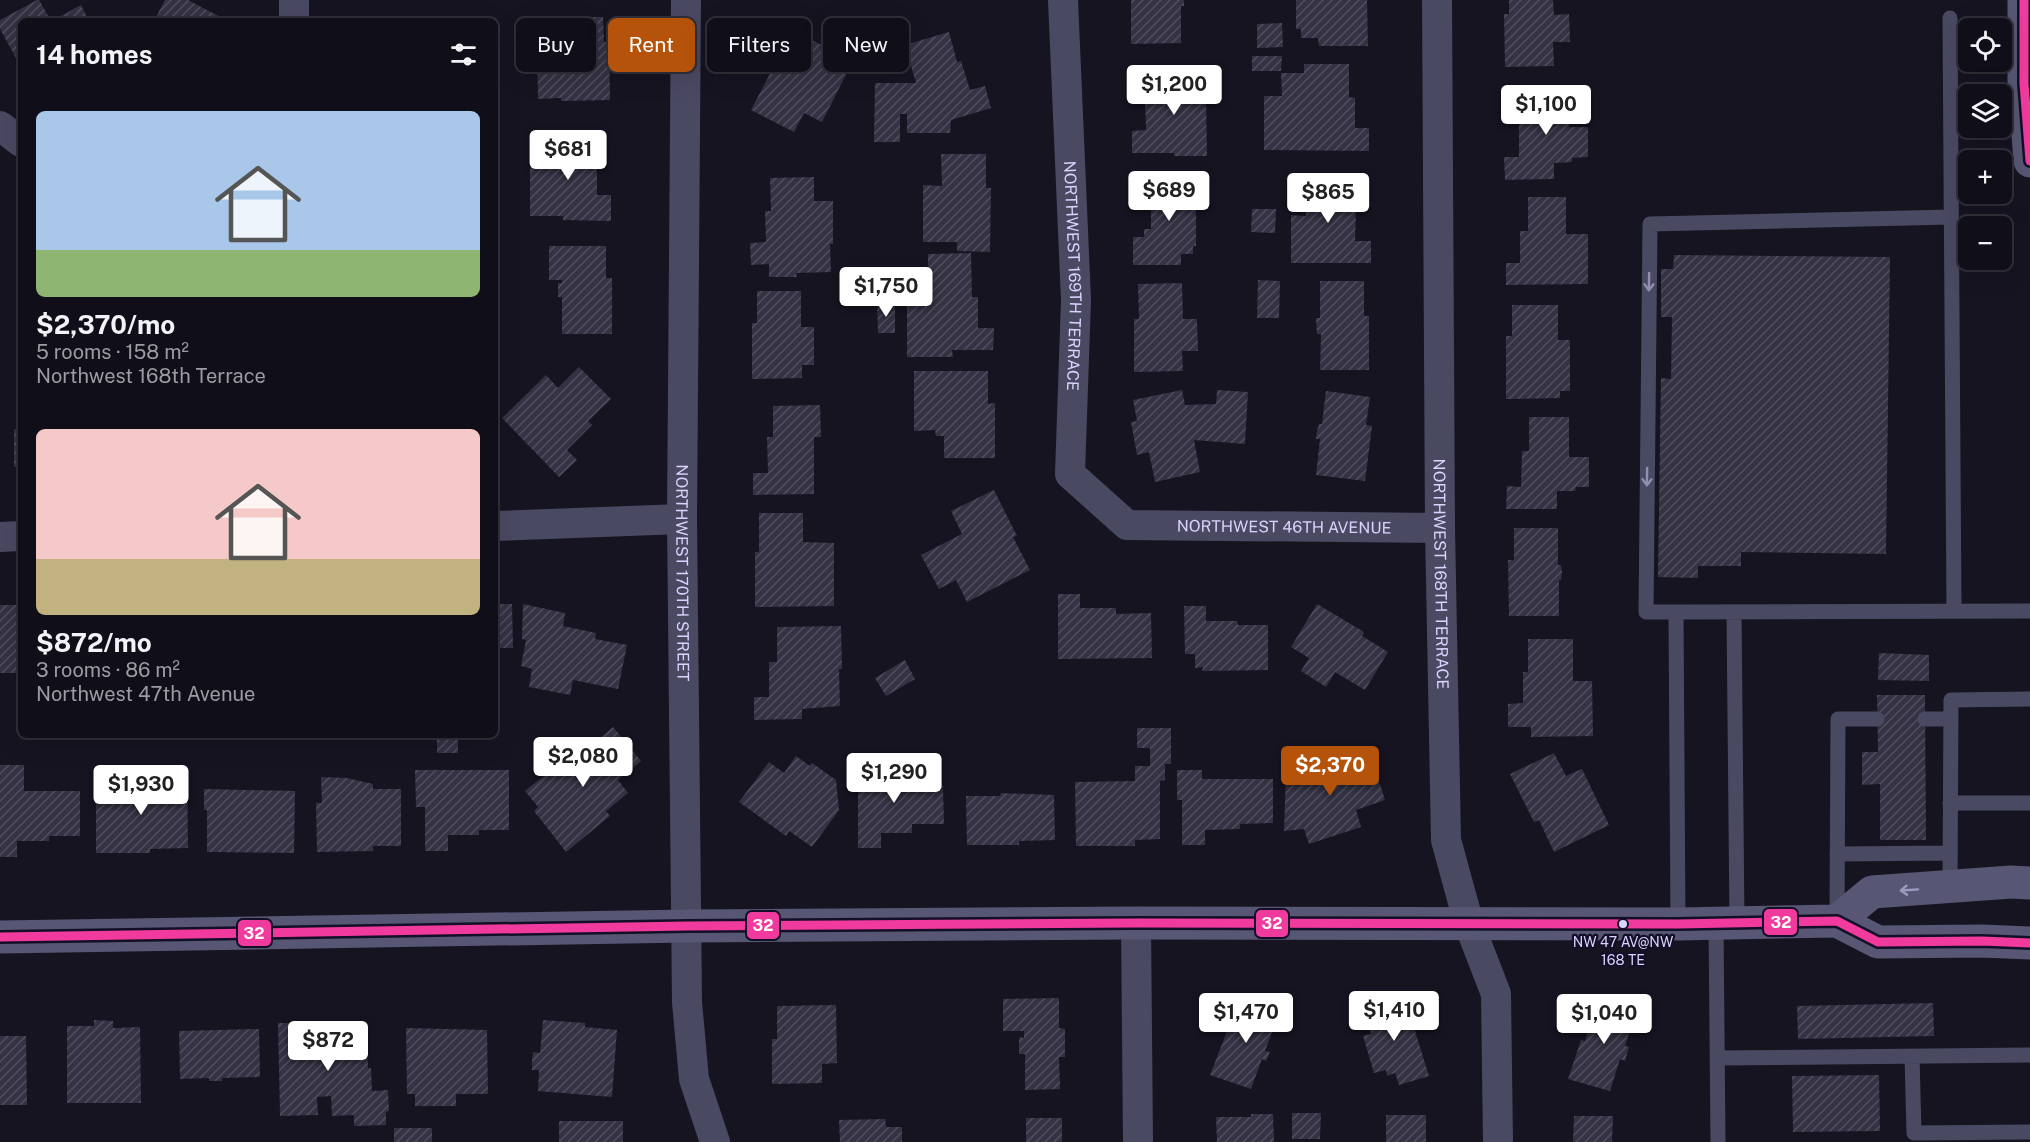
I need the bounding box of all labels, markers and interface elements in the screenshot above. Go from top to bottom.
chip: Buy [516,18,596,72]
chip: Rent [608,18,695,72]
chip: Filters [707,18,811,72]
chip: New [823,18,909,72]
map controls [1958,18,2012,270]
button: locate [1958,18,2012,72]
icon: filters [447,38,480,71]
text: 14 homes [36,39,152,70]
pin: $1,200 [1125,65,1223,116]
text: $1,200 [1141,72,1207,96]
button: layers [1958,84,2012,138]
pin: $1,100 [1497,85,1595,136]
text: $1,100 [1515,92,1577,116]
pin: $681 [532,130,604,181]
text: $681 [544,137,592,161]
icon: home [204,150,312,258]
button: + [1958,150,2012,204]
street label: NORTHWEST 169TH TERRACE [1060,160,1085,391]
pin: $689 [1133,171,1205,222]
pin: $865 [1292,173,1364,224]
text: $689 [1142,178,1196,202]
text: $865 [1301,180,1355,204]
button: − [1958,216,2012,270]
pin: $1,750 [837,267,935,318]
one-way arrow [1643,272,1655,292]
text: $1,750 [854,274,918,298]
text: $2,370/mo [36,309,175,340]
text: 5 rooms · 158 m² [36,340,189,364]
text: Northwest 168th Terrace [36,364,266,388]
street label: NORTHWEST 168TH TERRACE [1430,459,1452,690]
street label: NORTHWEST 170TH STREET [672,464,693,682]
one-way arrow [1641,467,1653,487]
icon: home [204,468,312,576]
street label: NORTHWEST 46TH AVENUE [1177,516,1391,538]
text: $872/mo [36,627,152,658]
text: 3 rooms · 86 m² [36,658,180,682]
text: Northwest 47th Avenue [36,682,255,706]
pin: $2,080 [534,737,632,788]
text: $2,080 [548,744,618,768]
pin: $2,370 [1281,746,1379,797]
pin: $1,290 [845,753,943,804]
text: $2,370 [1295,753,1365,777]
text: $1,290 [861,760,927,784]
pin: $1,930 [92,765,190,816]
text: $1,930 [108,772,174,796]
one-way arrow [1899,885,1919,896]
line badge: 32 [1763,908,1798,936]
line badge: 32 [1255,909,1289,938]
line badge: 32 [746,911,780,940]
text: 32 [1771,913,1791,932]
text: 32 [1262,914,1282,933]
text: 32 [753,916,773,935]
marker: NW 47 AV@NW 168 TE [1617,918,1629,930]
line badge: 32 [237,919,272,947]
text: 32 [244,924,264,943]
place label: NW 47 AV@NW 168 TE [1573,934,1674,968]
pin: $1,410 [1345,991,1443,1042]
pin: $1,470 [1197,993,1295,1044]
pin: $1,040 [1555,994,1653,1045]
text: $1,410 [1363,998,1425,1022]
text: $1,470 [1213,1000,1279,1024]
text: $1,040 [1571,1001,1637,1025]
pin: $872 [292,1021,364,1072]
text: $872 [302,1028,354,1052]

